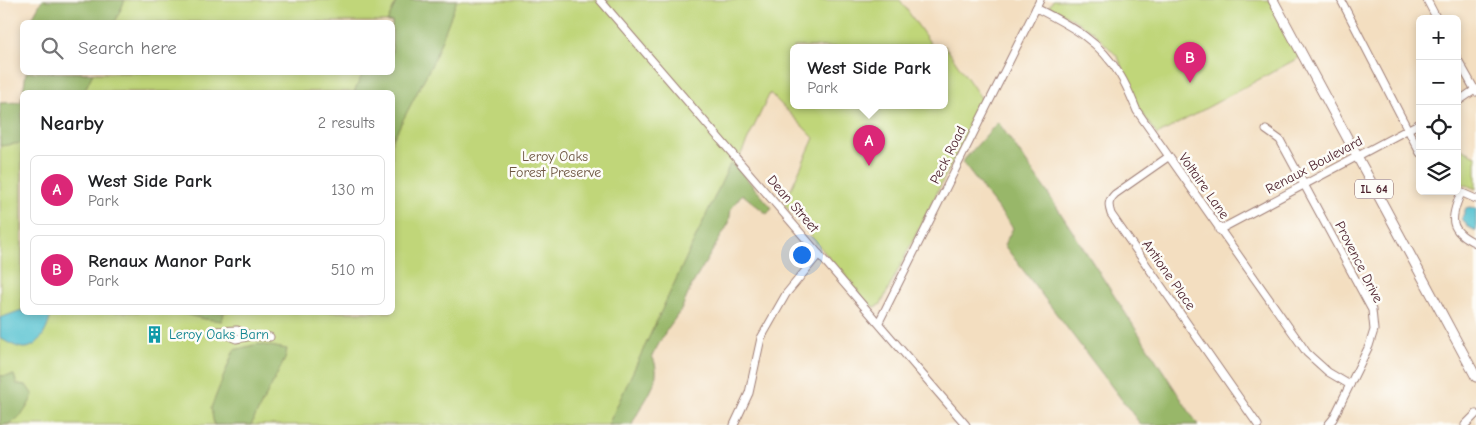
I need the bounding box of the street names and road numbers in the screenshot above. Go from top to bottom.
street label: Peck Road [926,123,970,187]
street label: Renaux Boulevard [1263,132,1365,198]
street label: Voltaire Lane [1175,150,1233,222]
street label: Dean Street [763,172,823,237]
road number: IL 64 [1355,180,1393,198]
street label: Provence Drive [1331,218,1387,306]
street label: Antione Place [1139,237,1199,313]

